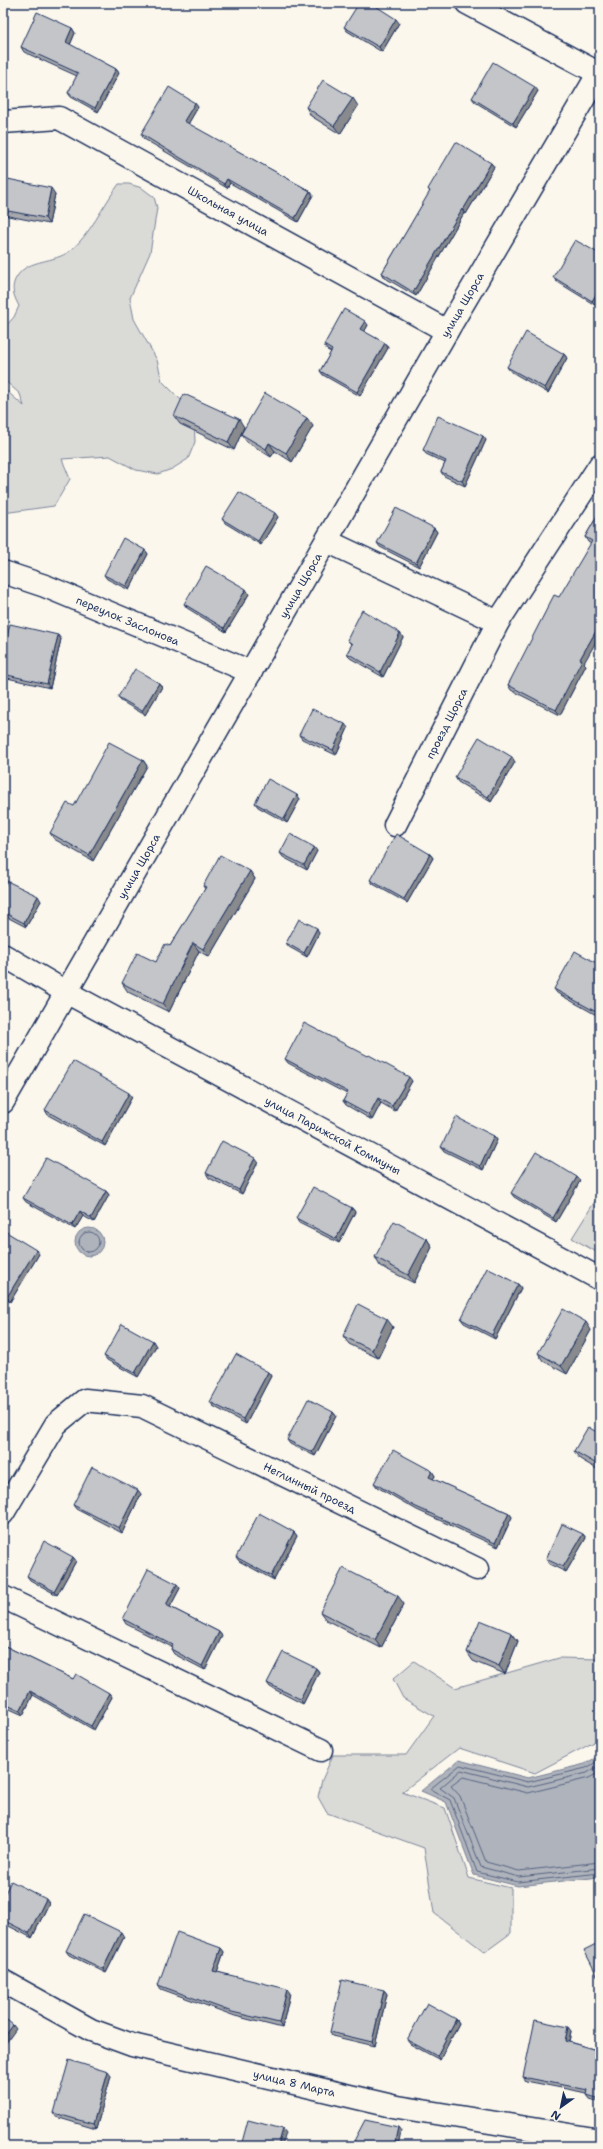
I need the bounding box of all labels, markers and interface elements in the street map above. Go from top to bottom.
street label: Школьная улица [185,182,272,239]
street label: улица Щорса [437,269,487,340]
street label: улица Щорса [276,550,325,621]
street label: переулок Заслонова [74,592,182,649]
street label: проезд Щорса [422,685,471,761]
street label: улица Щорса [114,831,164,902]
street label: улица Парижской Коммуны [262,1093,403,1178]
street label: Неглинный проезд [261,1459,358,1516]
street label: улица 8 Марта [252,2066,337,2100]
north arrow [541,2087,581,2127]
text: N [548,2106,564,2124]

